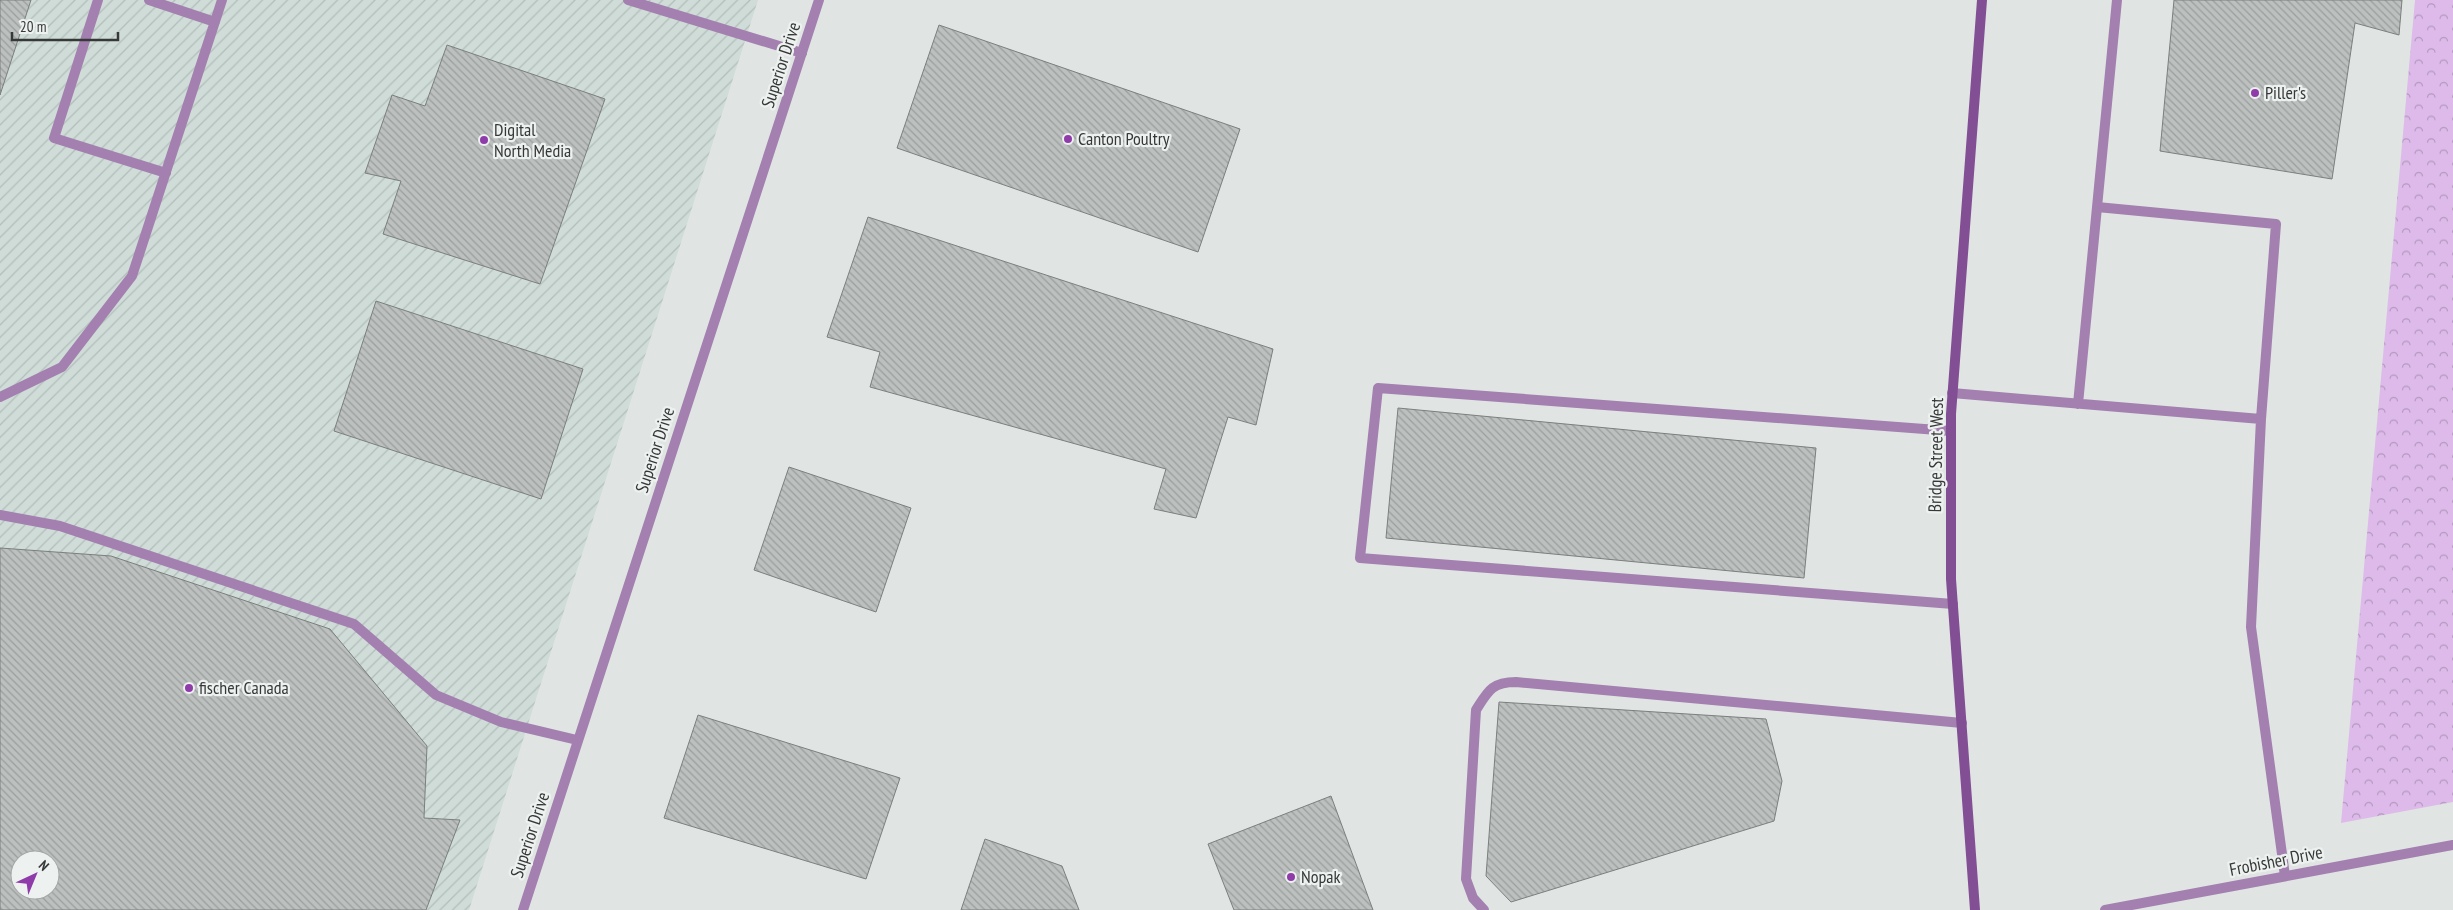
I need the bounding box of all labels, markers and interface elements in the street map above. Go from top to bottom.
scale bar [12,10,119,42]
text: 20 m [20,17,46,36]
street label: Superior Drive [756,19,805,111]
place label: Piller's [2265,81,2306,104]
marker: Piller's [2249,87,2261,99]
place label: Digital North Media [494,118,571,162]
place label: Canton Poultry [1078,127,1170,150]
marker: Canton Poultry [1062,133,1074,145]
marker: Digital North Media [478,134,490,146]
street label: Bridge Street West [1923,397,1948,513]
street label: Superior Drive [630,404,679,496]
place label: fischer Canada [199,676,289,699]
marker: fischer Canada [183,682,195,694]
street label: Superior Drive [505,789,554,881]
street label: Frobisher Drive [2227,840,2325,881]
north arrow [10,850,60,900]
text: N [35,857,53,875]
place label: Nopak [1301,865,1340,888]
marker: Nopak [1285,871,1297,883]

